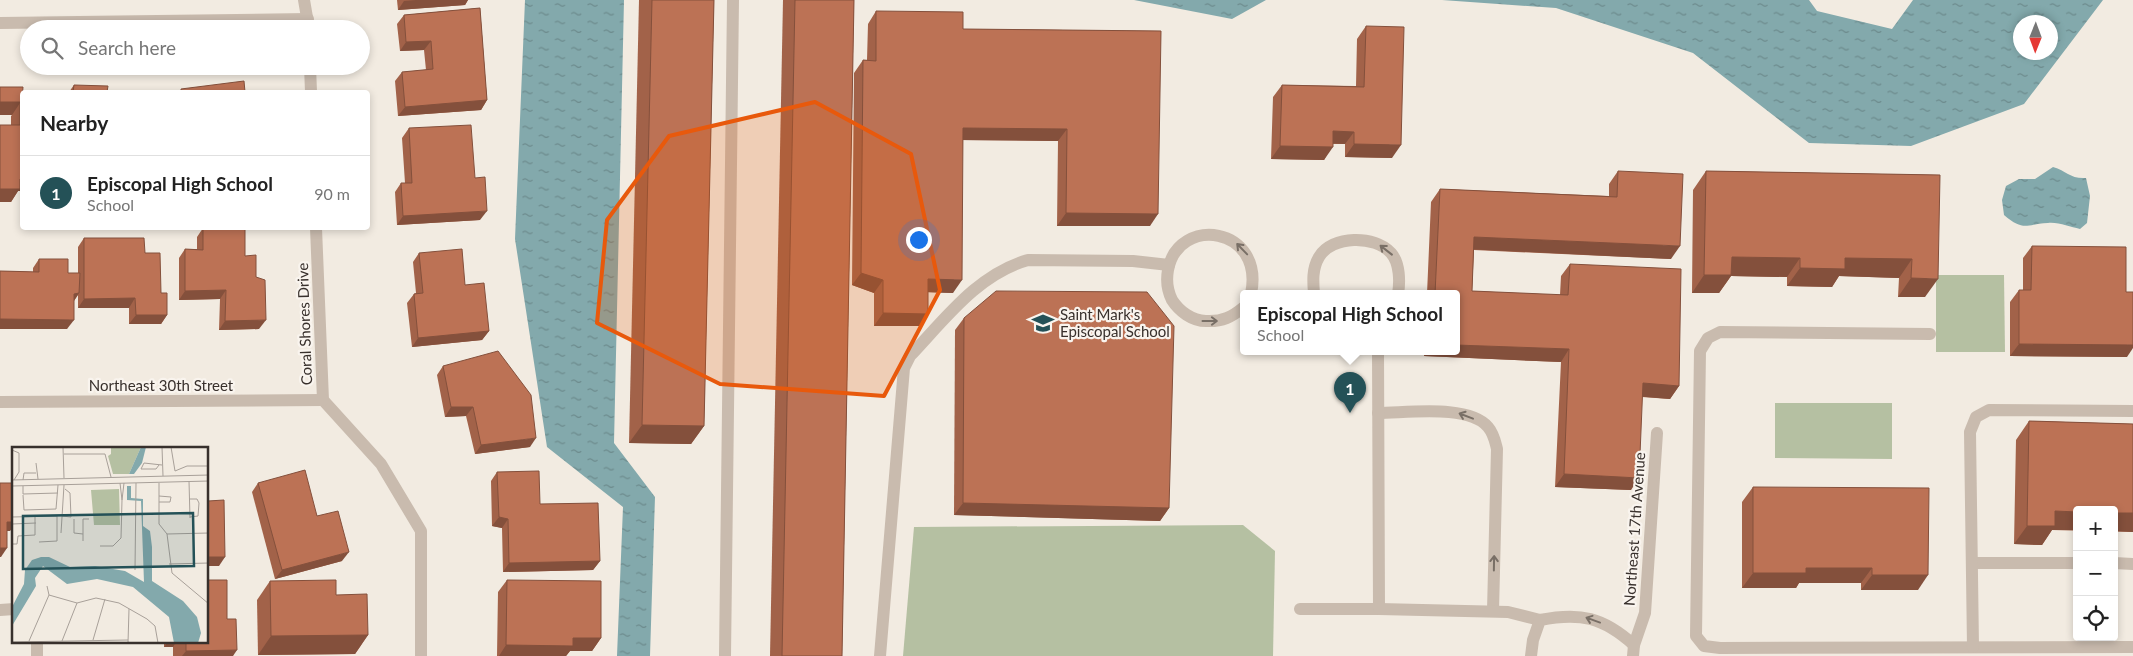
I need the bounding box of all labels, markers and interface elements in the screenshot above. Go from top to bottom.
north arrow [2013,15,2058,60]
search box [20,20,370,75]
icon: search [38,34,66,62]
text: Search here [78,36,176,59]
text: Nearby [40,110,108,135]
text: Episcopal High School [87,172,273,195]
text: 1 [51,184,61,203]
text: 90 m [314,184,350,203]
text: School [87,195,134,214]
your location [906,227,932,253]
one-way arrow [1236,243,1248,256]
one-way arrow [1379,245,1393,255]
street label: Coral Shores Drive [293,262,315,386]
popup [1240,290,1460,355]
text: Episcopal High School [1257,302,1443,325]
place label: Saint Mark's Episcopal School [1060,305,1170,340]
school or university icon: Saint Mark's Episcopal School [1030,310,1056,336]
one-way arrow [1202,316,1218,326]
text: School [1257,325,1304,344]
pin: 1 [1334,372,1366,413]
street label: Northeast 30th Street [89,376,234,394]
one-way arrow [1459,410,1474,419]
inset map [12,447,209,644]
street label: Northeast 17th Avenue [1620,451,1648,607]
map controls [2073,506,2118,641]
button: + [2073,506,2118,551]
button: − [2073,551,2118,596]
one-way arrow [1490,555,1499,571]
button: locate [2073,596,2118,641]
one-way arrow [1585,615,1601,624]

